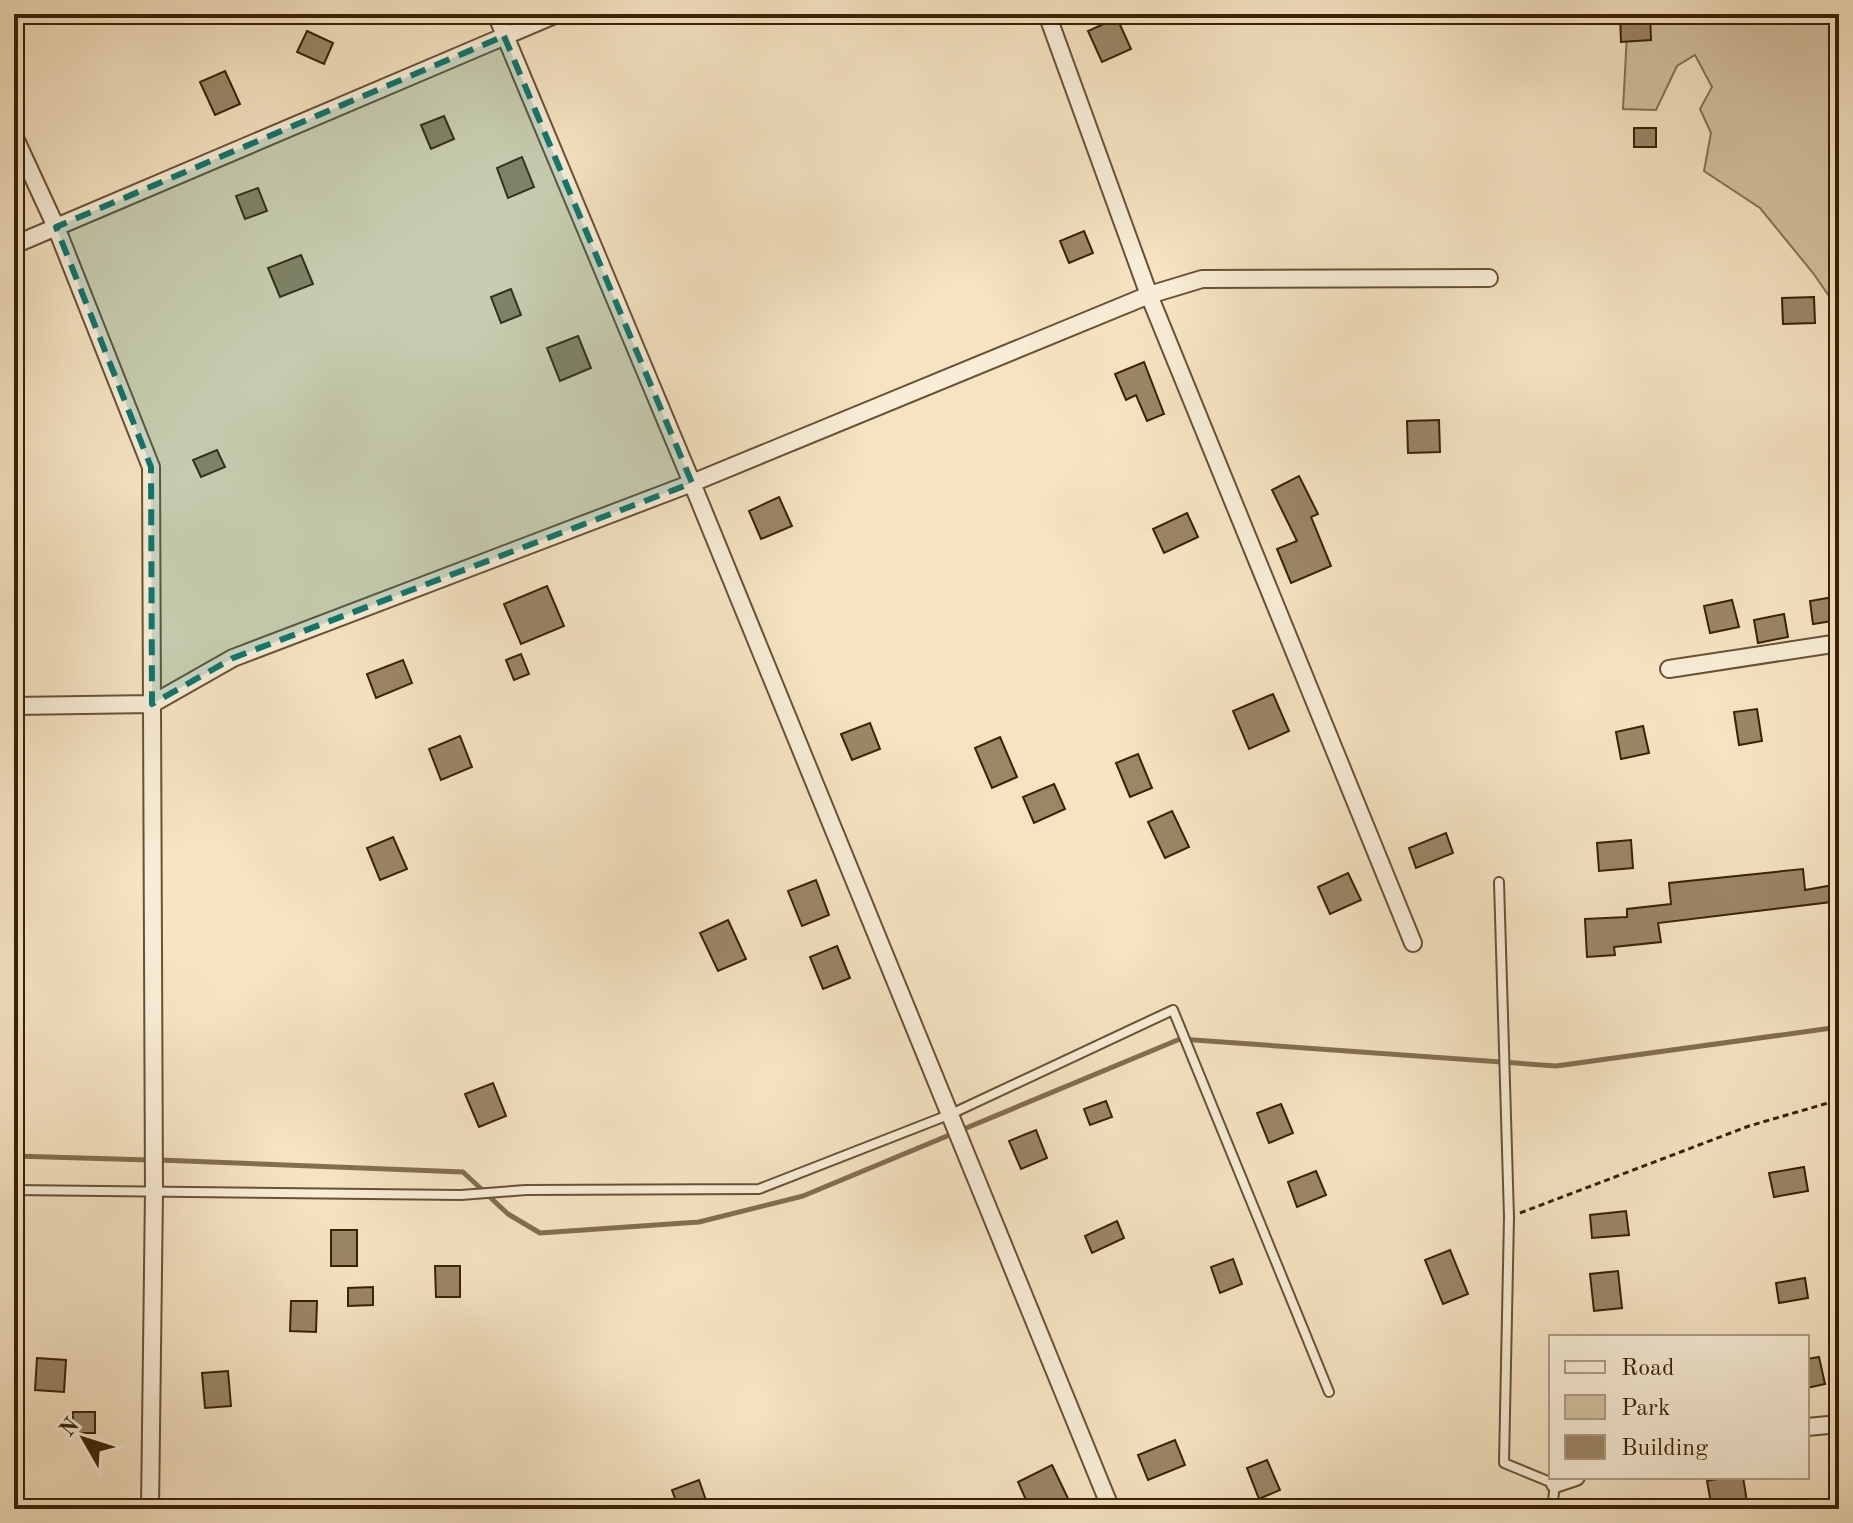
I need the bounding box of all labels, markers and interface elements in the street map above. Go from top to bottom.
legend [1549,1335,1809,1479]
text: Road [1621,1357,1674,1381]
text: Park [1621,1397,1670,1421]
north arrow [44,1399,124,1479]
text: N [56,1414,84,1441]
text: Building [1621,1437,1708,1461]

